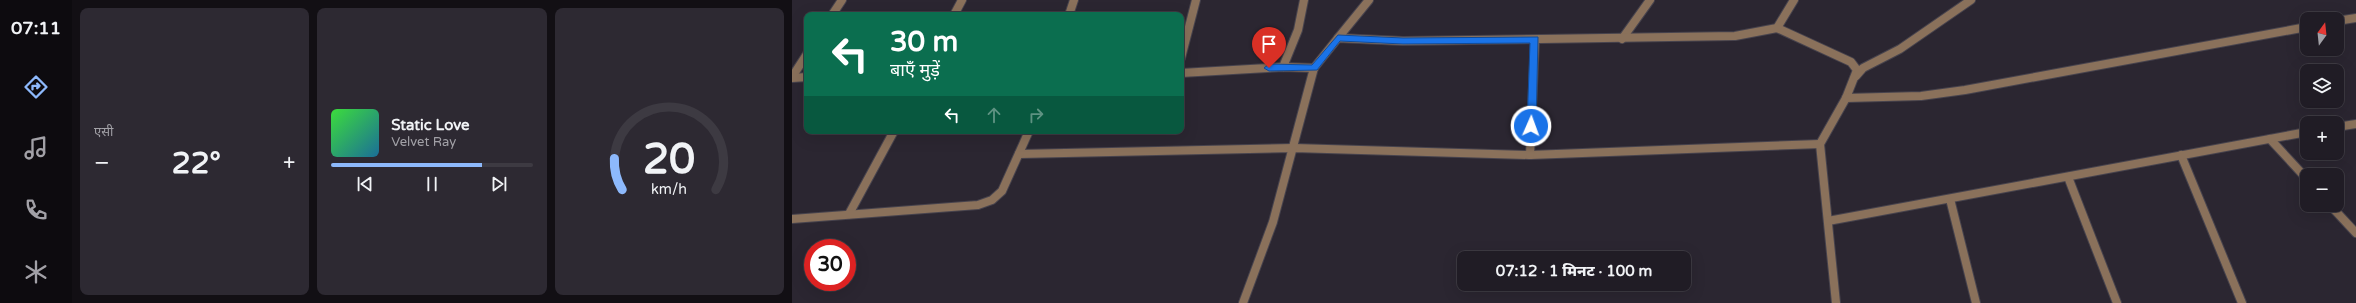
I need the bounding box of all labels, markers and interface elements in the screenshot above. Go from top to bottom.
north arrow [2300,12,2344,56]
map controls [2300,12,2344,212]
text: 07:11 [11,17,61,39]
text: 30 m [890,25,958,59]
pin [1252,27,1286,68]
icon: left [824,28,876,80]
icon: arrive [1258,33,1280,55]
text: बाएँ मुड़ें [890,59,940,81]
button: layers [2300,64,2344,108]
icon: directions [22,73,50,101]
icon: left [941,104,963,126]
icon: ahead [983,104,1005,126]
icon: right [1025,104,1047,126]
position arrow [1510,105,1552,147]
text: Static Love [391,116,470,134]
button: + [2300,116,2344,160]
text: एसी [94,124,113,140]
icon: music [22,134,50,162]
text: Velvet Ray [391,134,456,150]
text: 20 [643,134,695,184]
text: 22° [172,145,221,182]
text: − [94,150,110,176]
text: + [283,150,295,176]
button: − [2300,168,2344,212]
icon: previous [354,173,376,195]
icon: pause [421,173,443,195]
icon: next [488,173,510,195]
text: km/h [651,180,687,197]
icon: phone [22,196,50,224]
speed limit sign: 30 [804,239,856,291]
icon: climate [22,258,50,286]
text: 07:12 · 1 मिनट · 100 m [1496,262,1652,280]

